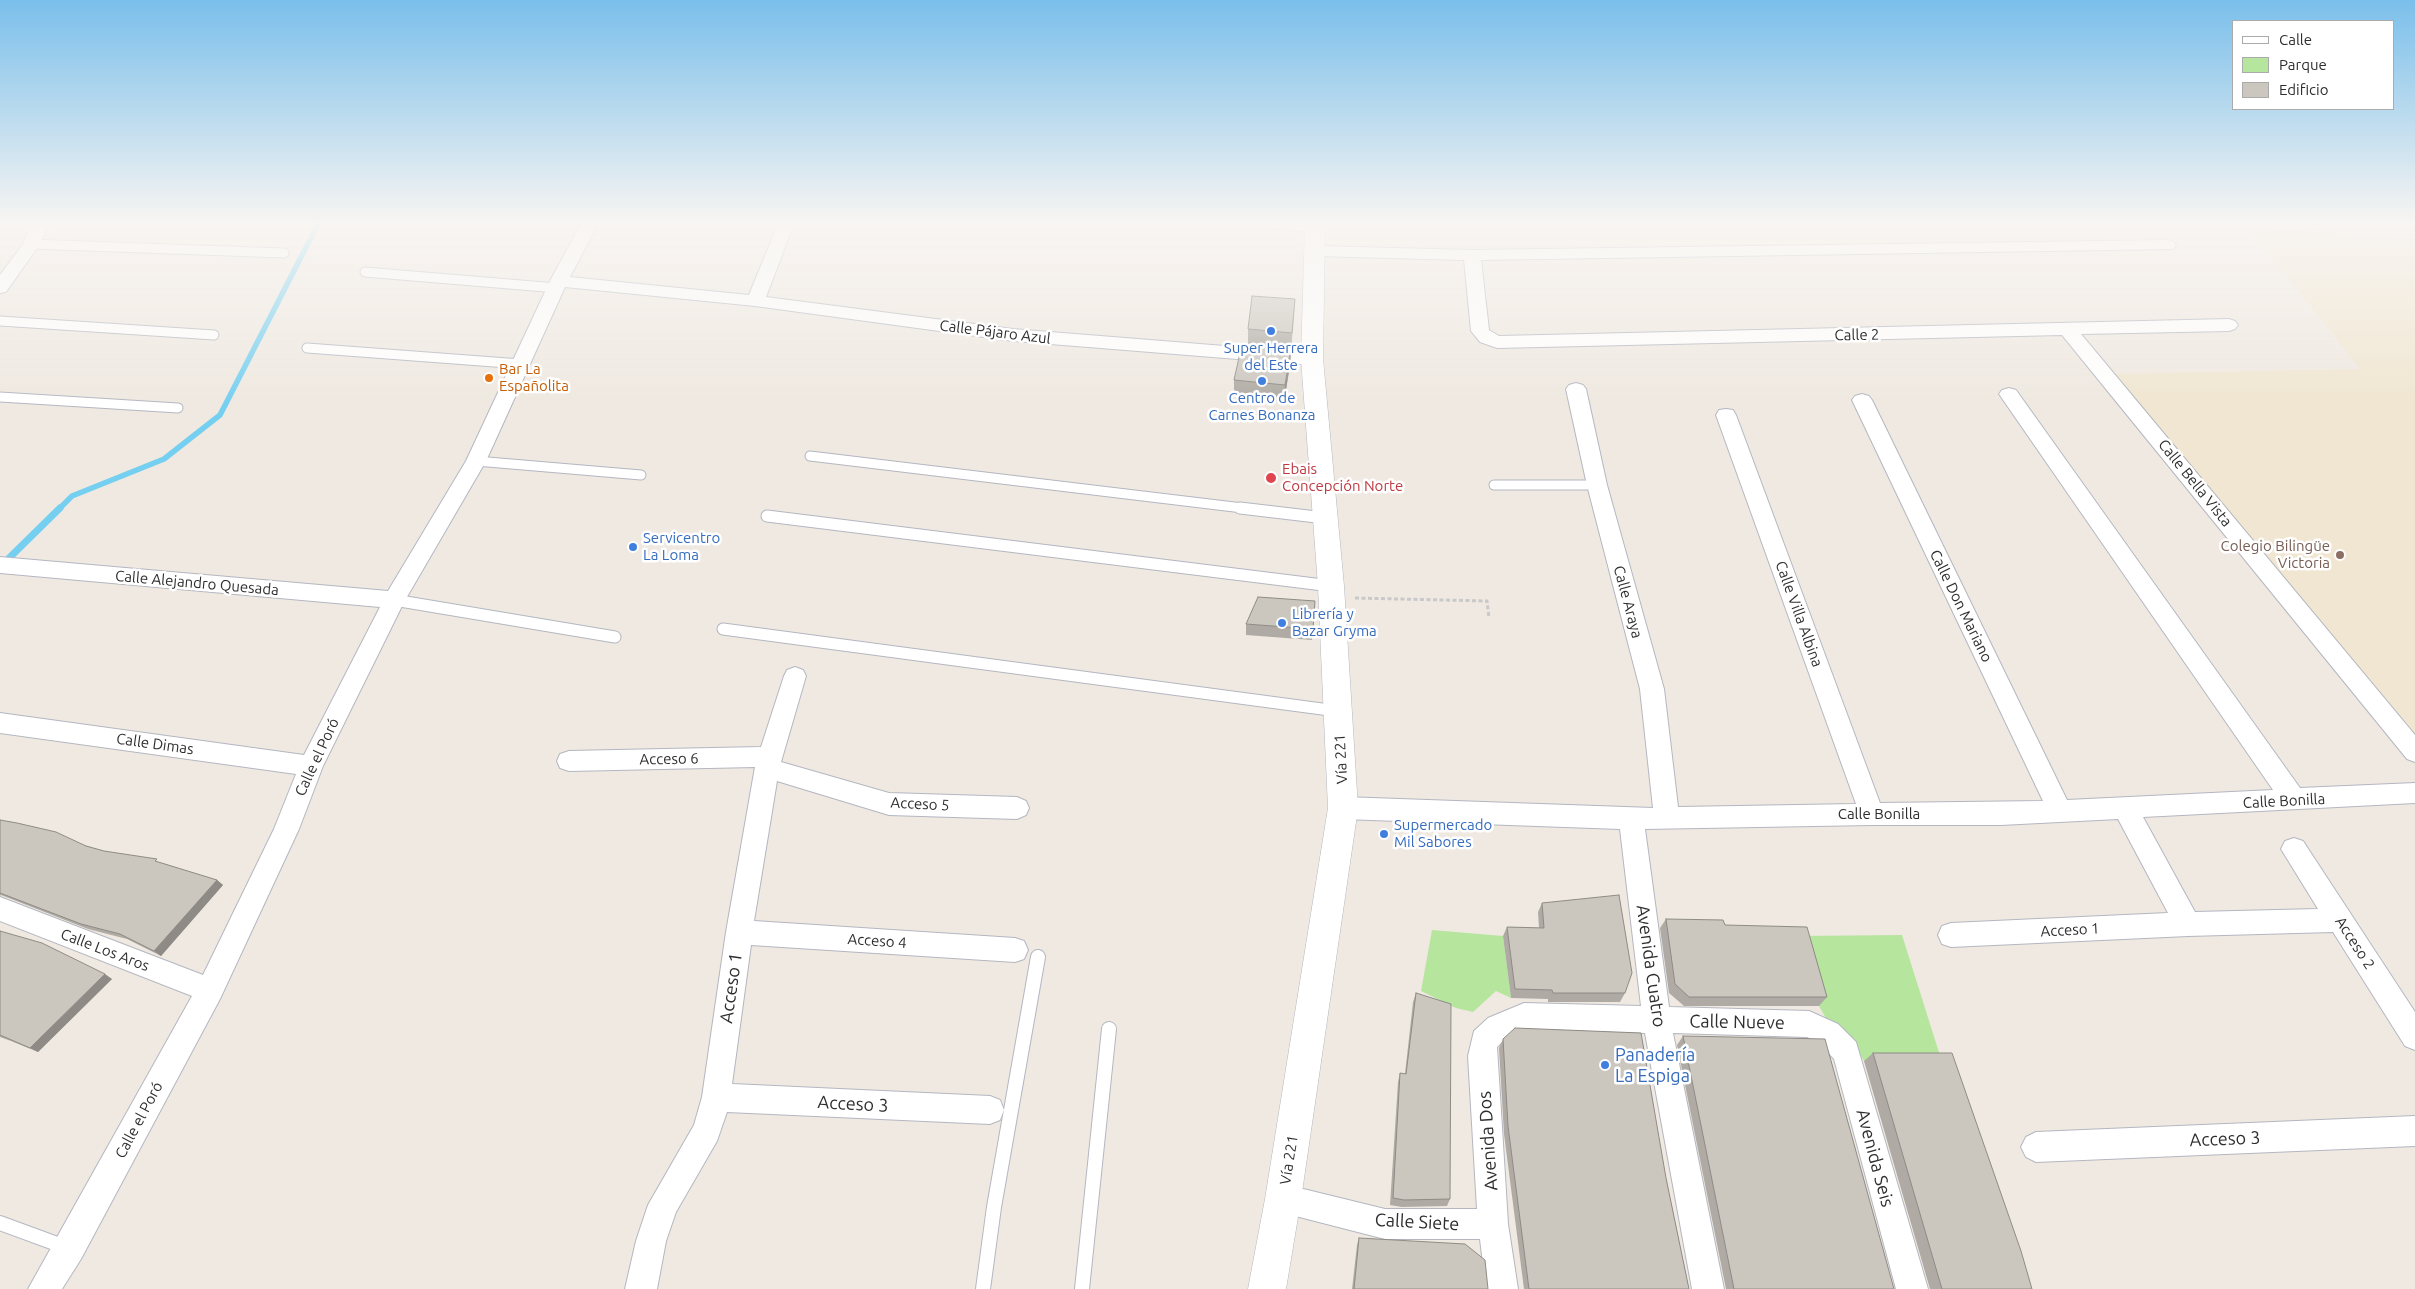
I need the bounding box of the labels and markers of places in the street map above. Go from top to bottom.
marker: Super Herrera del Este [1265,325,1277,337]
place label: Super Herrera del Este [1224,339,1318,374]
place label: Bar La Españolita [499,360,569,395]
marker: Bar La Españolita [483,372,495,384]
marker: Centro de Carnes Bonanza [1256,375,1268,387]
place label: Centro de Carnes Bonanza [1208,389,1316,424]
place label: Ebais Concepción Norte [1282,460,1403,495]
marker: Ebais Concepción Norte [1264,471,1278,485]
place label: Servicentro La Loma [643,529,720,564]
place label: Colegio Bilingüe Victoria [2221,537,2330,572]
marker: Servicentro La Loma [627,541,639,553]
marker: Colegio Bilingüe Victoria [2334,549,2346,561]
place label: Librería y Bazar Gryma [1292,605,1377,640]
marker: Librería y Bazar Gryma [1276,617,1288,629]
place label: Supermercado Mil Sabores [1394,816,1492,851]
marker: Supermercado Mil Sabores [1378,828,1390,840]
place label: Panadería La Espiga [1615,1044,1695,1086]
marker: Panadería La Espiga [1599,1059,1611,1071]

